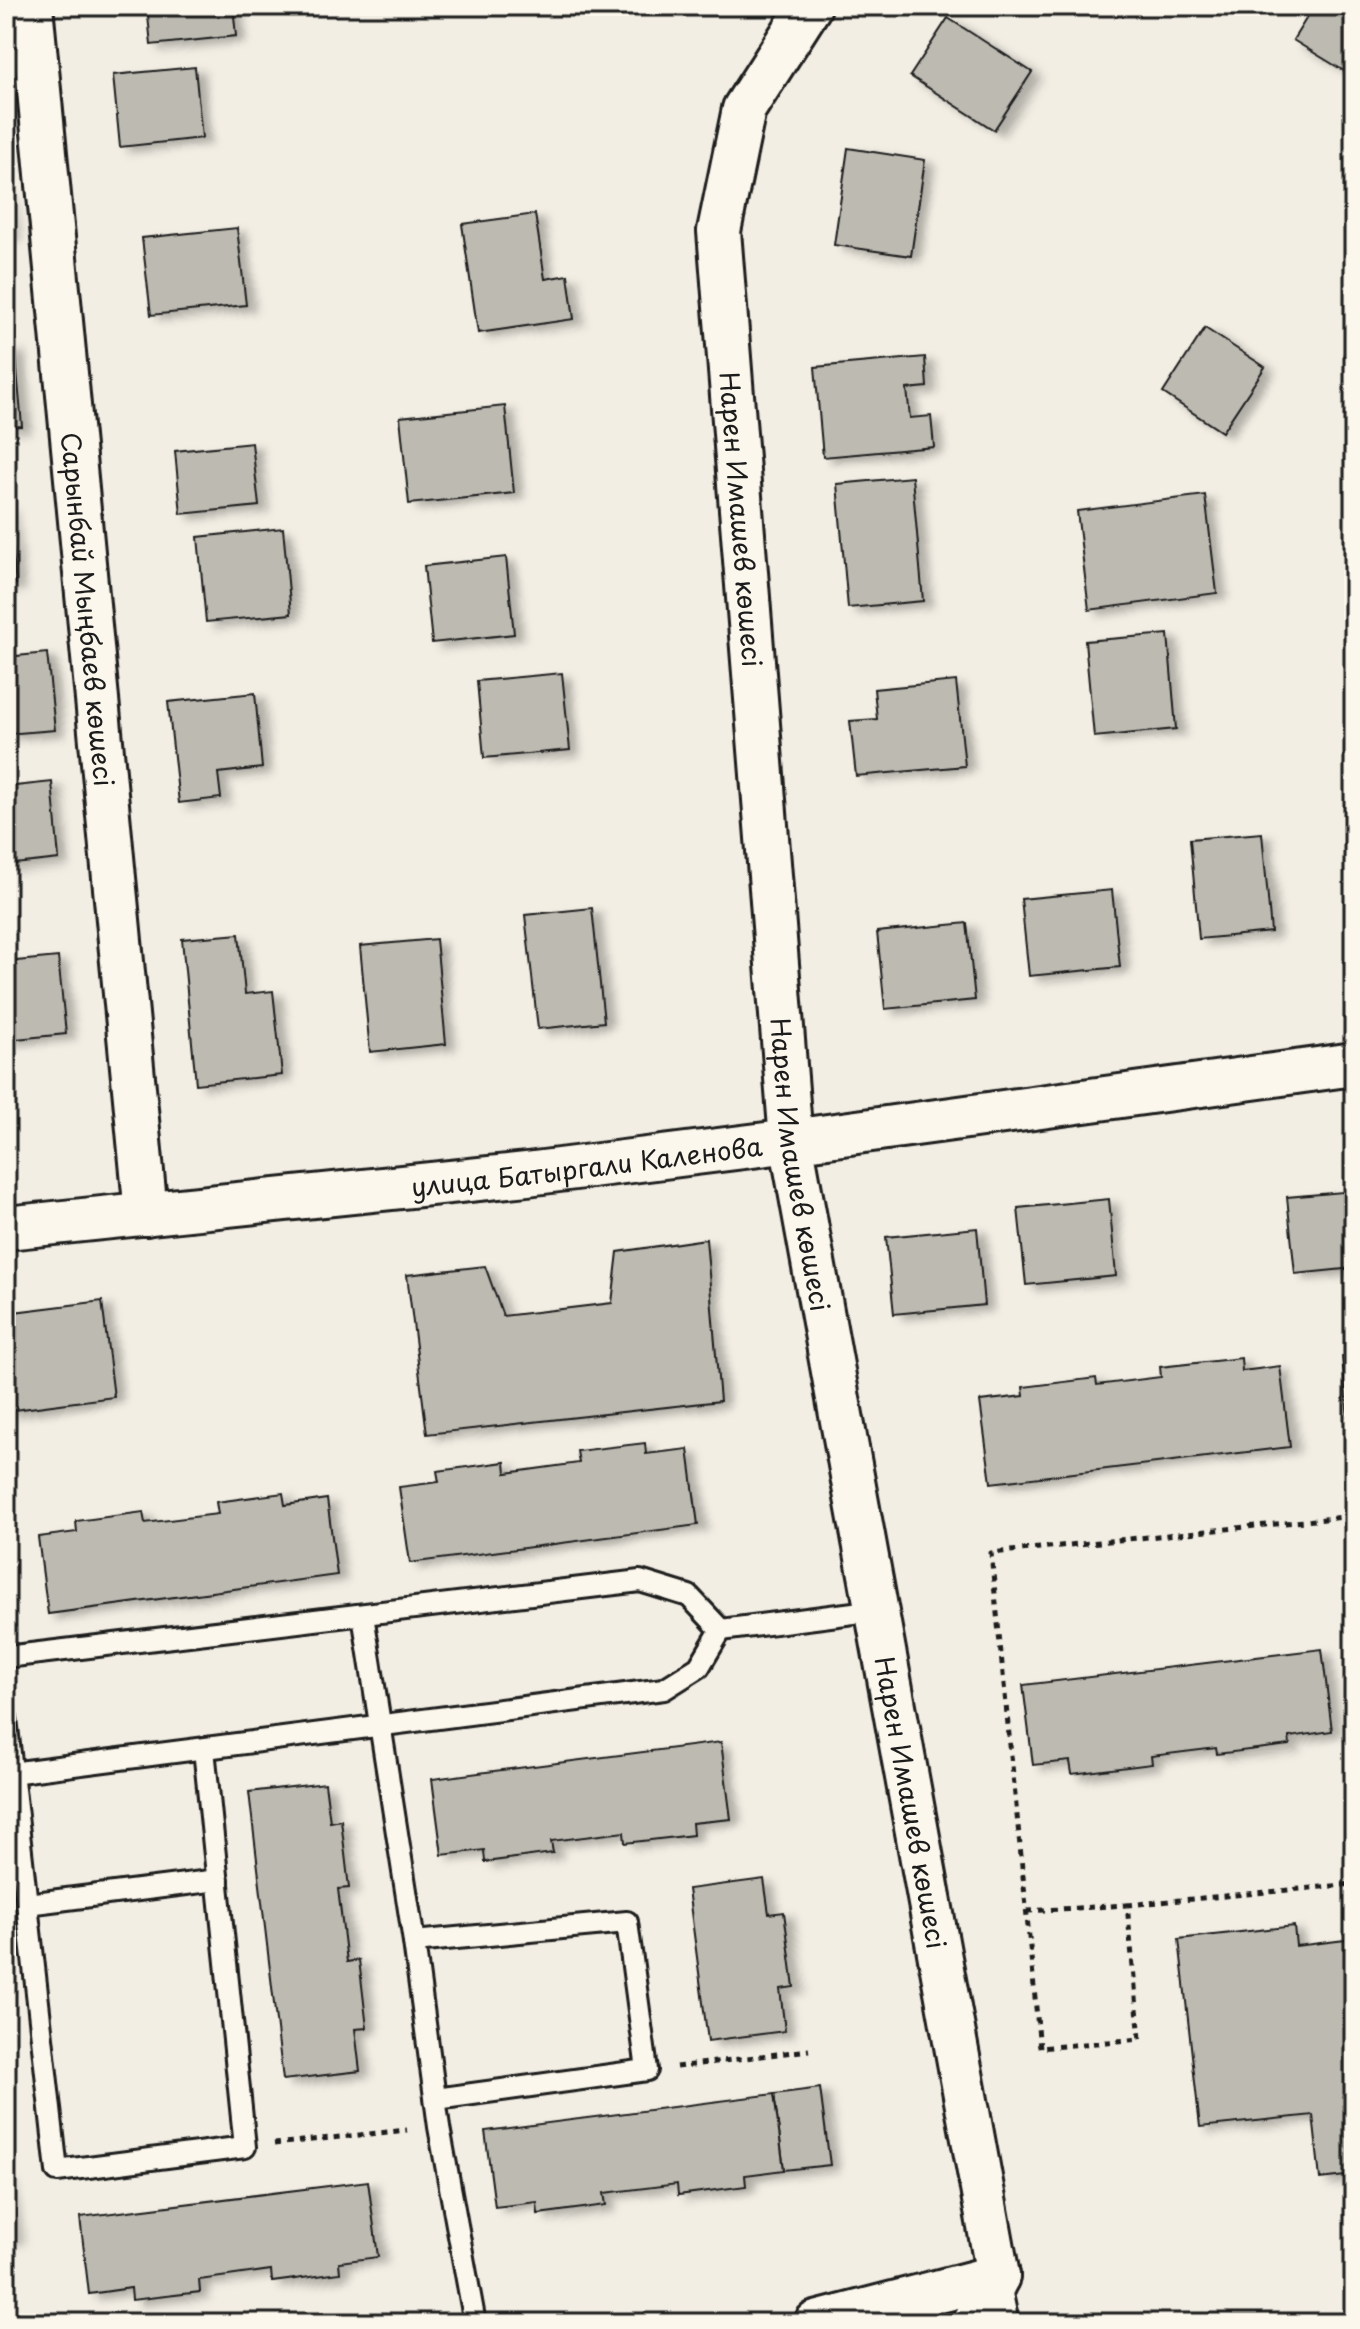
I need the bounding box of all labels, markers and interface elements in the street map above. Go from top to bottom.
street label: Нарен Имашев көшесi [711,370,773,668]
street label: Сарынбай Мыңбаев көшесі [52,430,125,788]
street label: Нарен Имашев көшесi [762,1016,841,1314]
street label: улица Батыргали Каленова [409,1125,765,1205]
street label: Нарен Имашев көшесi [866,1653,957,1952]

